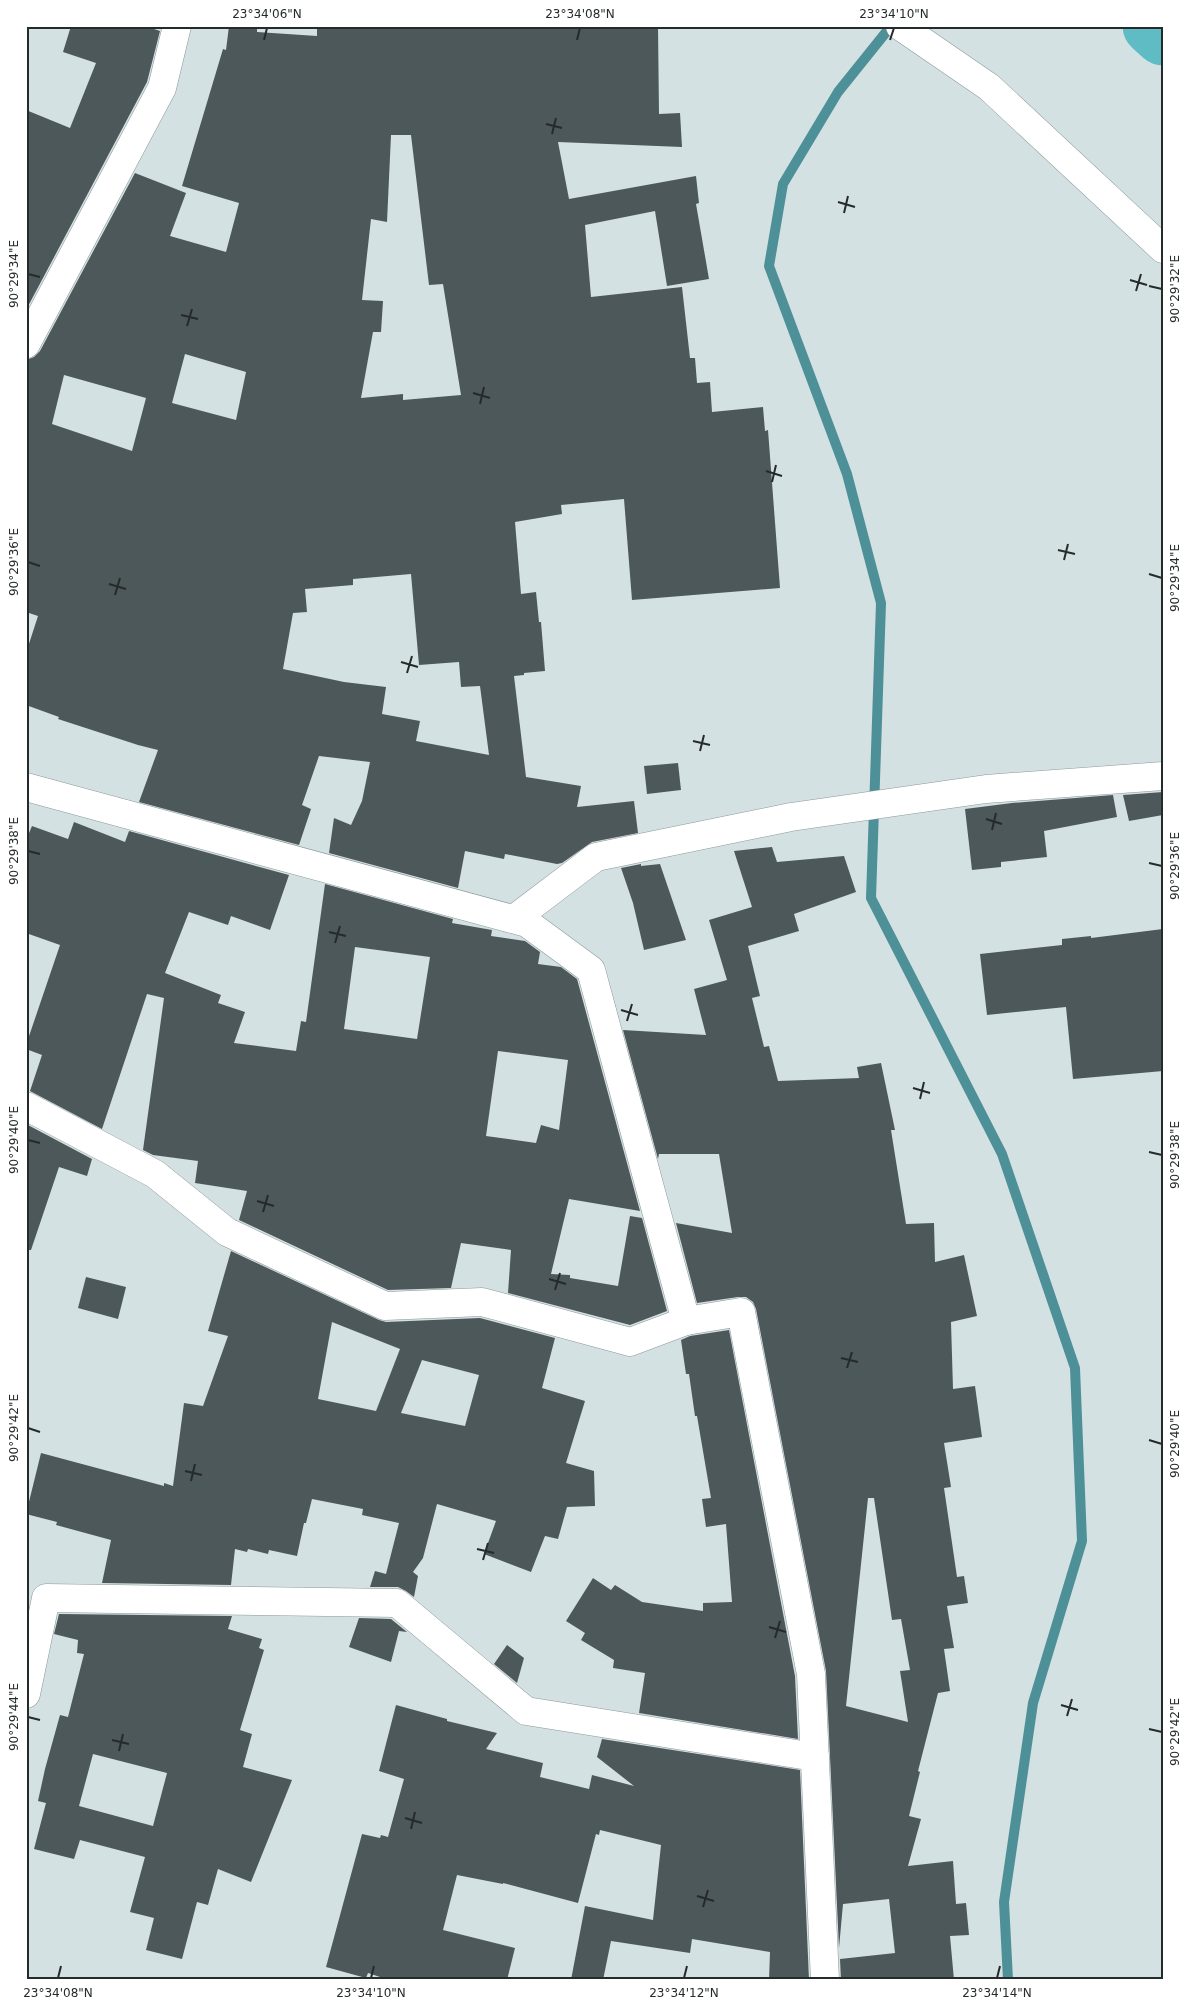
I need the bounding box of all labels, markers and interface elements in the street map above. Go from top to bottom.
text: 23°34'06"N [232,7,302,21]
text: 23°34'08"N [545,7,615,21]
text: 23°34'10"N [859,7,929,21]
text: 90°29'34"E [7,240,21,308]
text: 90°29'32"E [1168,255,1182,323]
text: 90°29'36"E [7,528,21,596]
text: 90°29'34"E [1168,544,1182,612]
text: 90°29'38"E [7,817,21,885]
text: 90°29'36"E [1168,832,1182,900]
text: 90°29'40"E [7,1106,21,1174]
text: 90°29'38"E [1168,1121,1182,1189]
text: 90°29'42"E [7,1394,21,1462]
text: 90°29'40"E [1168,1410,1182,1478]
text: 90°29'44"E [7,1683,21,1751]
text: 90°29'42"E [1168,1698,1182,1766]
text: 23°34'08"N [23,1986,93,2000]
text: 23°34'10"N [336,1986,406,2000]
text: 23°34'12"N [649,1986,719,2000]
text: 23°34'14"N [962,1986,1032,2000]

